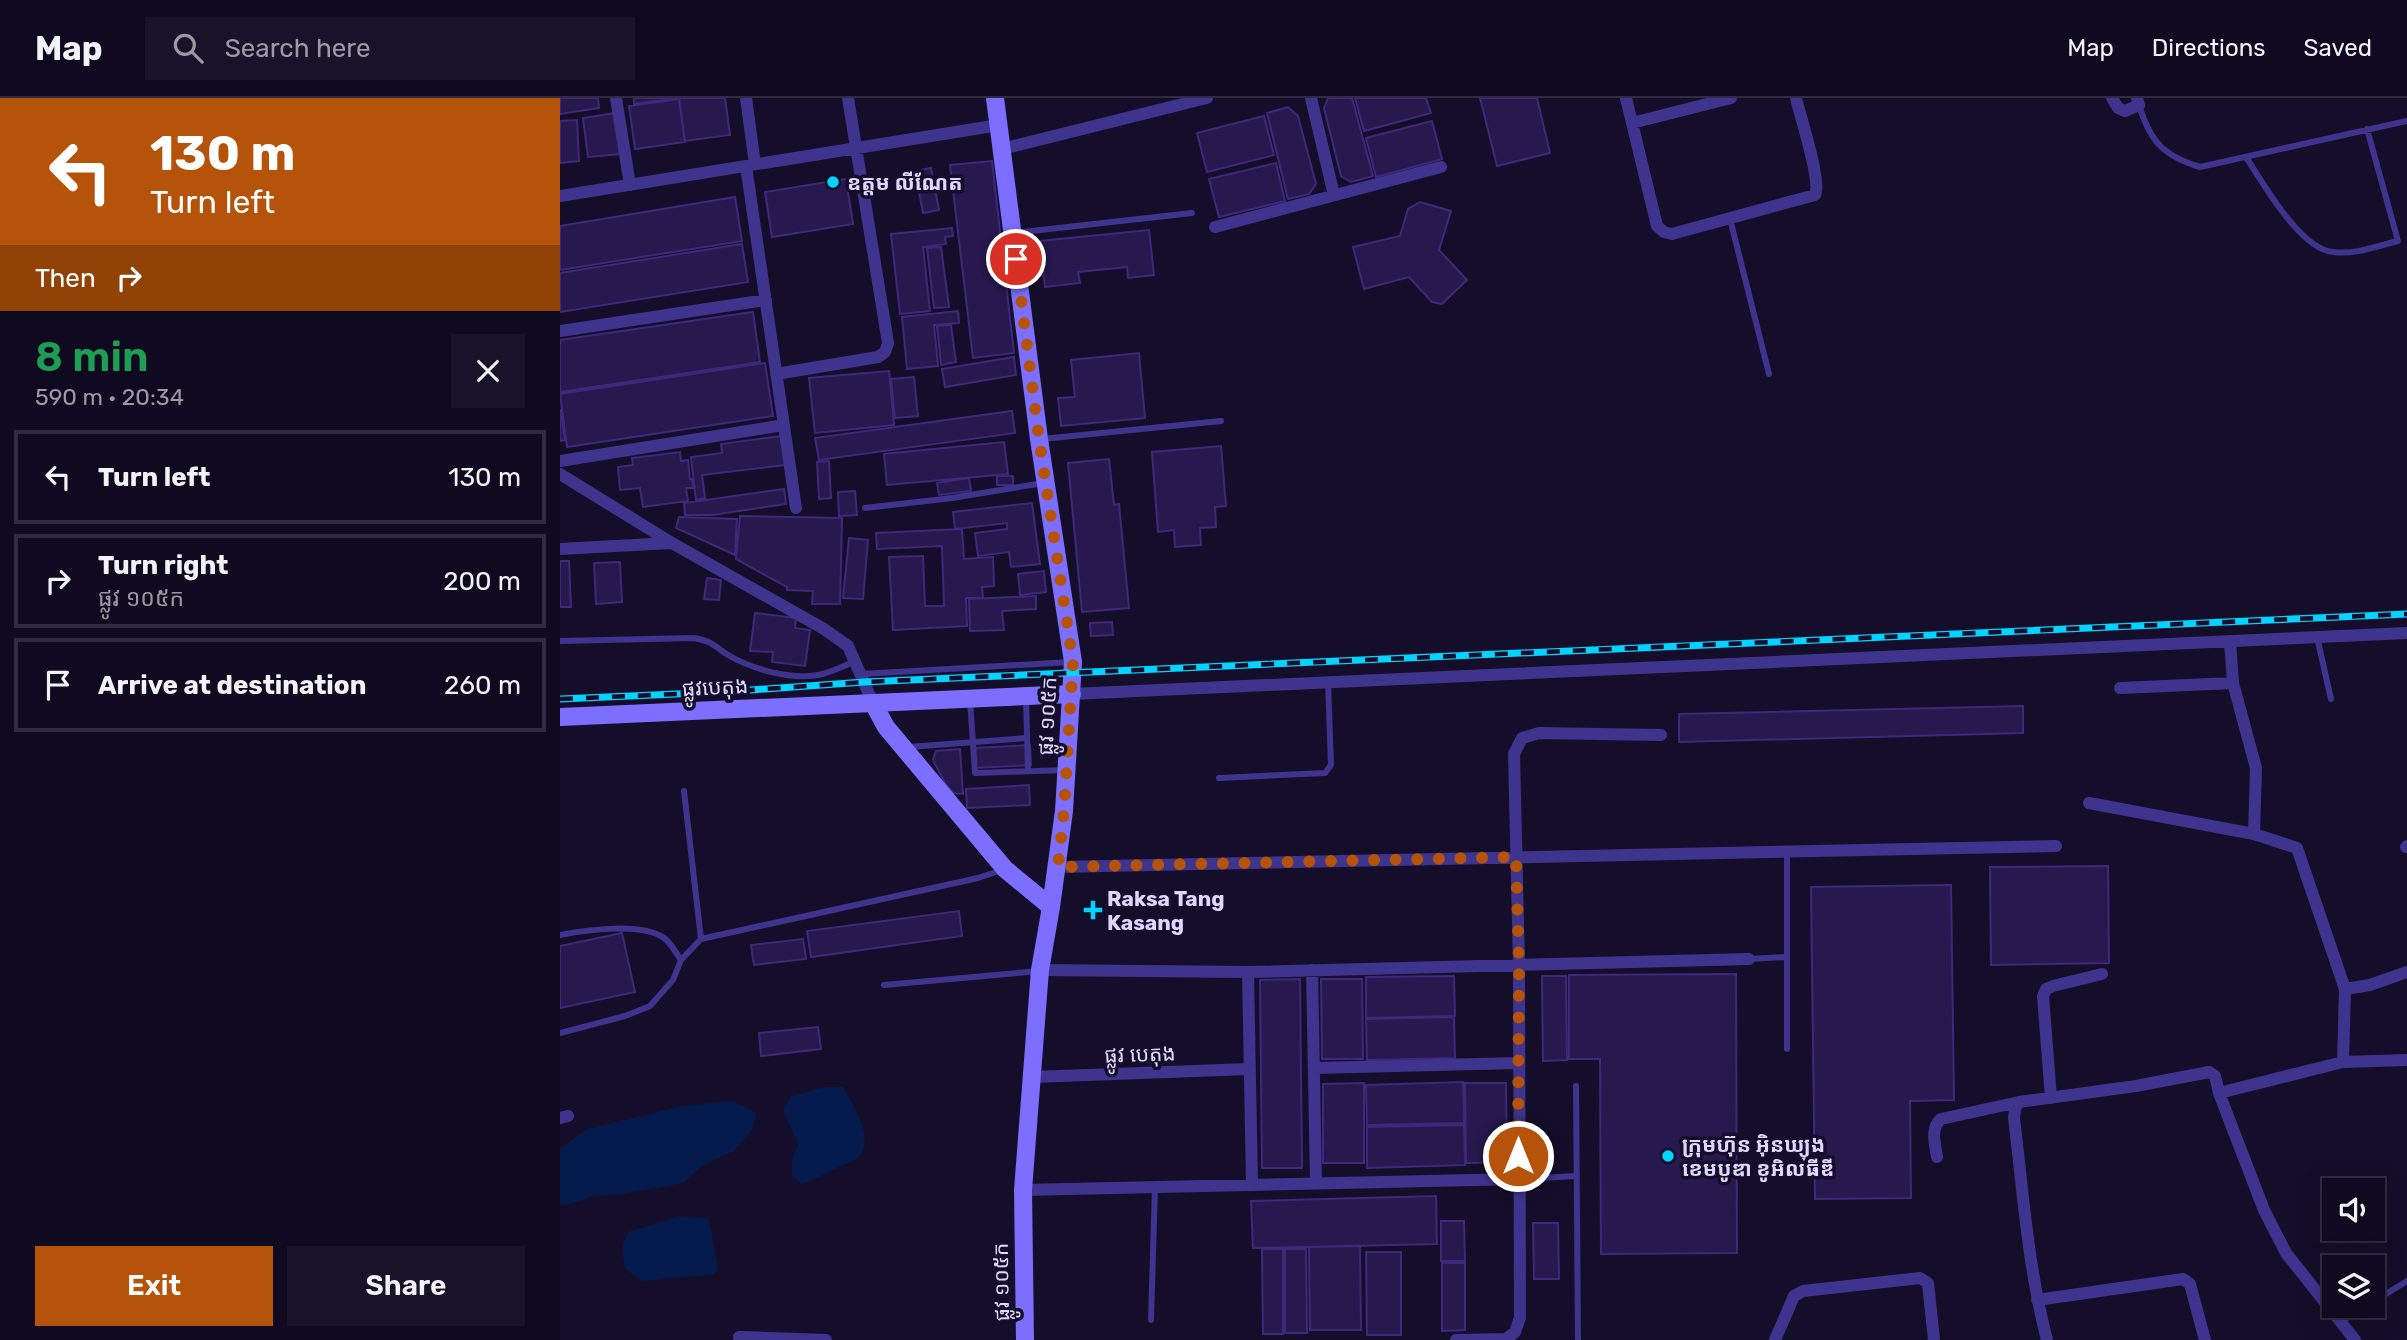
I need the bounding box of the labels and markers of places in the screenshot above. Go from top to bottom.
place label: ឧត្តម លីណែត [847,170,963,196]
marker: ឧត្តម លីណែត [825,174,841,190]
pin [986,229,1046,289]
place label: Raksa Tang Kasang [1107,886,1225,935]
marker: Raksa Tang Kasang [1085,902,1101,918]
place label: ក្រុមហ៊ុន អ៊ិនឃ្យុង ខេមបូឌា ខូអិលធីឌី [1682,1132,1834,1181]
marker: ក្រុមហ៊ុន អ៊ិនឃ្យុង ខេមបូឌា ខូអិលធីឌី [1660,1148,1676,1164]

